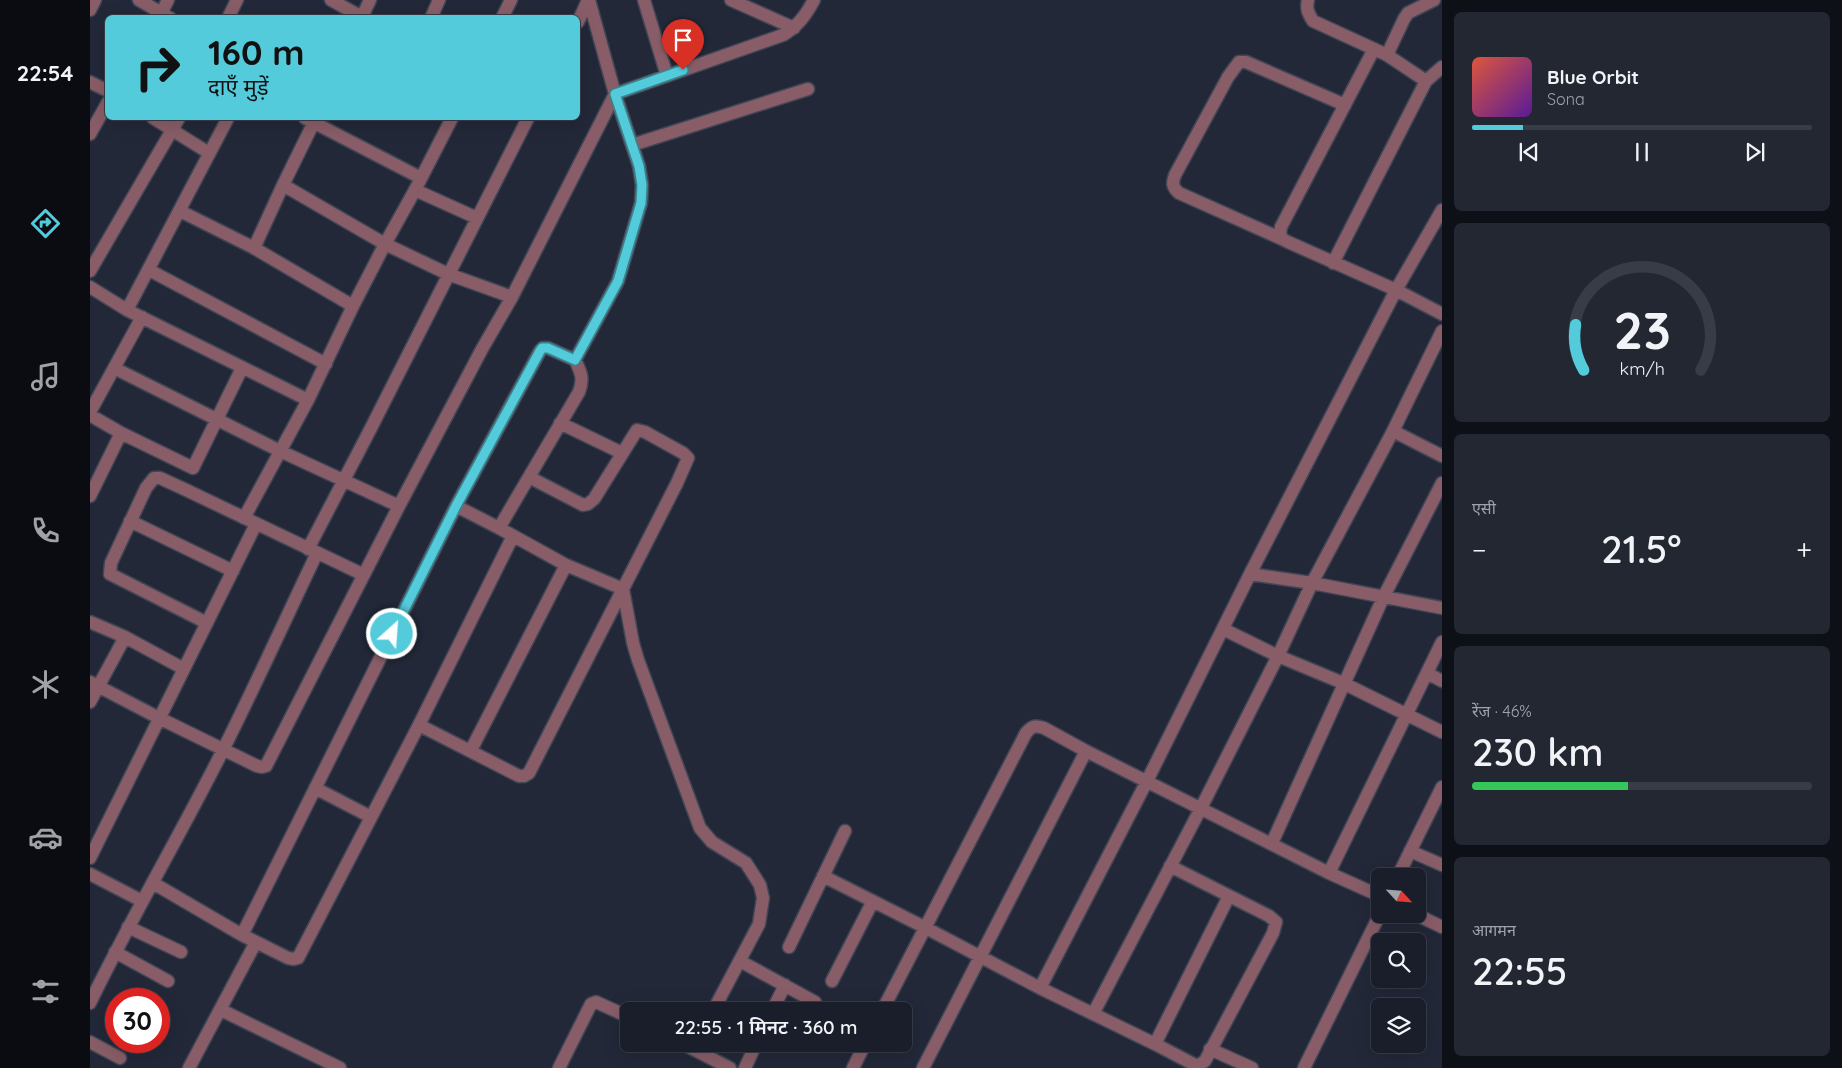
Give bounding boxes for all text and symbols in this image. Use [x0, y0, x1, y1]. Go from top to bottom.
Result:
pin [662, 19, 704, 70]
icon: arrive [669, 26, 697, 54]
text: 160 m [208, 30, 305, 74]
icon: right [125, 35, 190, 100]
text: 22:54 [17, 59, 73, 87]
text: Blue Orbit [1547, 65, 1639, 89]
text: दाएँ मुड़ें [208, 73, 268, 101]
text: Sona [1547, 89, 1585, 109]
icon: previous [1515, 138, 1543, 166]
icon: pause [1628, 138, 1656, 166]
icon: next [1741, 138, 1769, 166]
icon: directions [28, 206, 63, 241]
text: 23 [1613, 297, 1671, 362]
text: km/h [1619, 357, 1665, 379]
icon: music [28, 359, 63, 394]
text: एसी [1472, 498, 1496, 518]
icon: phone [28, 513, 63, 548]
text: 21.5° [1601, 525, 1682, 573]
text: − [1472, 532, 1487, 567]
text: + [1796, 532, 1812, 567]
position arrow [365, 607, 417, 659]
icon: climate [28, 667, 63, 702]
text: रेंज · 46% [1472, 701, 1532, 721]
text: 230 km [1472, 728, 1603, 776]
icon: car [28, 820, 63, 855]
north arrow [1371, 868, 1426, 922]
map controls [1371, 868, 1426, 1053]
text: आगमन [1472, 920, 1516, 940]
button: search [1371, 933, 1426, 988]
text: 22:55 [1472, 947, 1567, 995]
icon: filters [28, 974, 63, 1009]
speed limit sign: 30 [105, 988, 170, 1053]
button: layers [1371, 998, 1426, 1053]
text: 22:55 · 1 मिनट · 360 m [675, 1015, 857, 1039]

